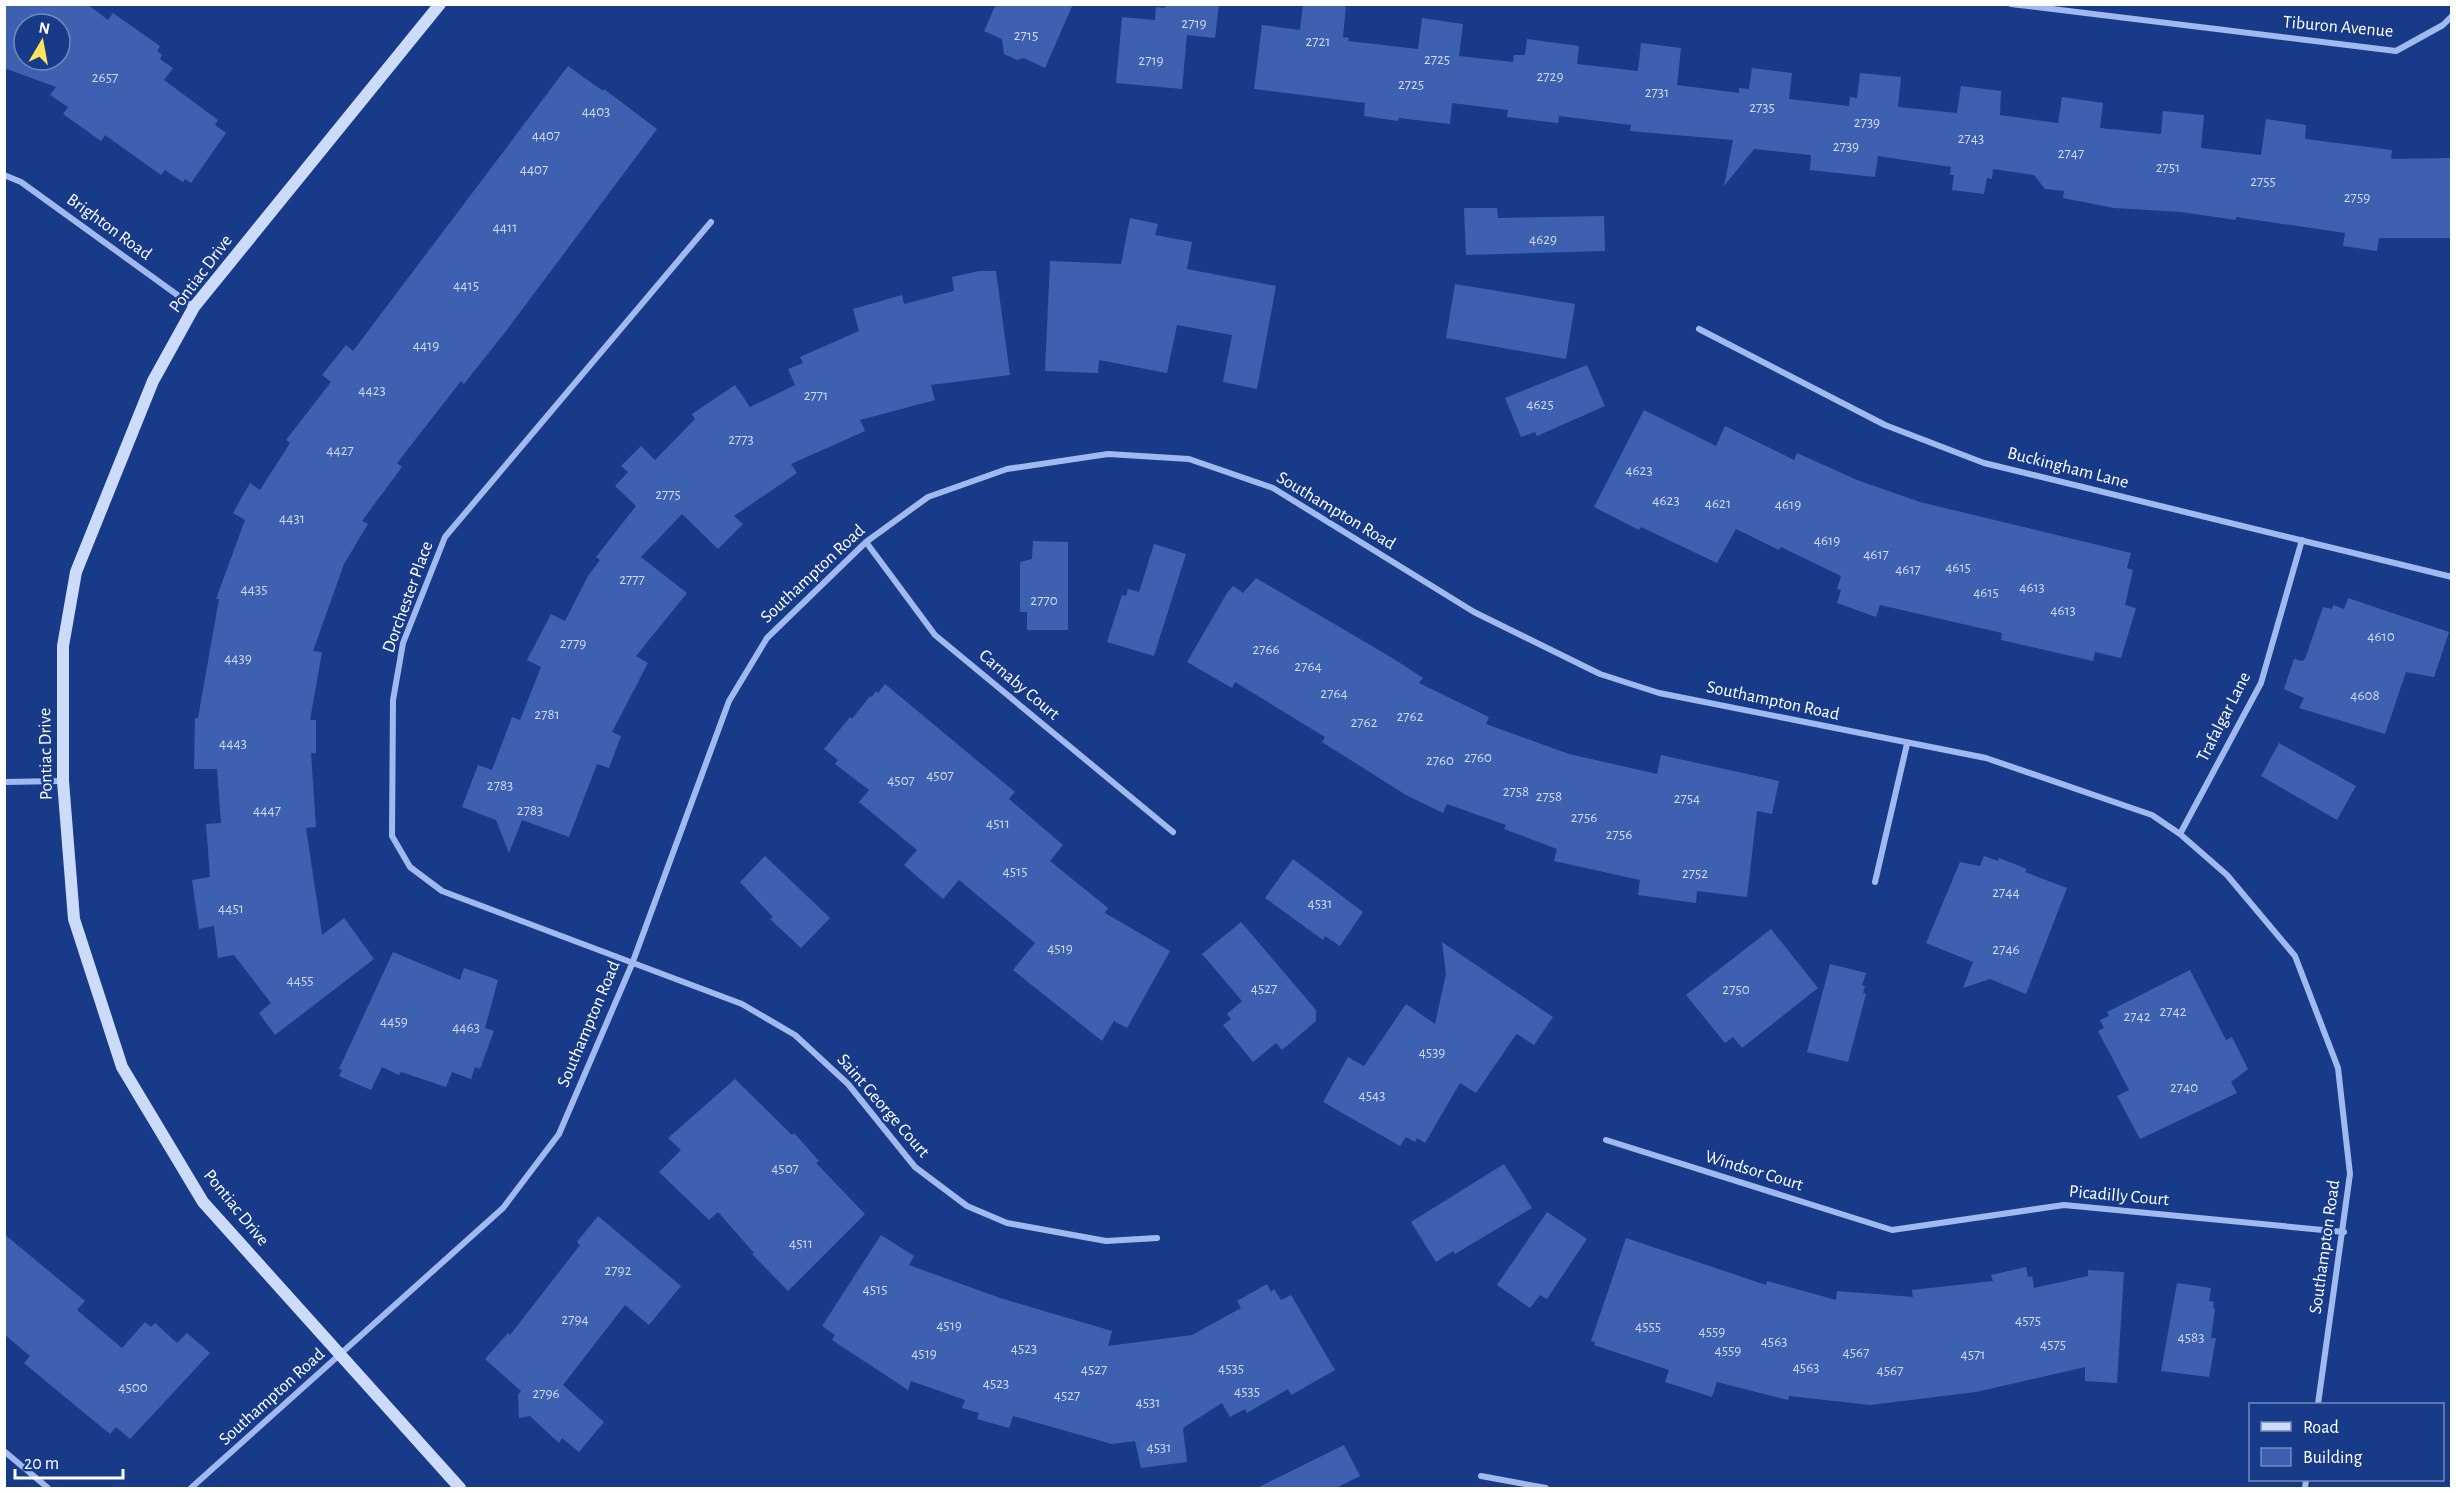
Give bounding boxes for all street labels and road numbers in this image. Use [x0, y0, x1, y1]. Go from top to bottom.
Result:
street label: Tiburon Avenue [2282, 13, 2394, 41]
street label: Brighton Road [63, 190, 155, 264]
street label: Pontiac Drive [166, 232, 236, 316]
street label: Buckingham Lane [2005, 444, 2131, 492]
street label: Southampton Road [1273, 468, 1399, 554]
street label: Southampton Road [757, 521, 869, 627]
street label: Dorchester Place [379, 539, 437, 655]
street label: Carnaby Court [975, 646, 1063, 724]
street label: Trafalgar Lane [2194, 669, 2254, 765]
street label: Southampton Road [1705, 678, 1841, 724]
street label: Pontiac Drive [36, 708, 56, 800]
street label: Southampton Road [554, 958, 624, 1090]
street label: Saint George Court [833, 1051, 933, 1161]
street label: Windsor Court [1703, 1148, 1805, 1195]
street label: Pontiac Drive [200, 1166, 272, 1250]
street label: Southampton Road [2307, 1179, 2343, 1315]
street label: Picadilly Court [2068, 1183, 2170, 1209]
street label: Southampton Road [216, 1345, 328, 1449]

